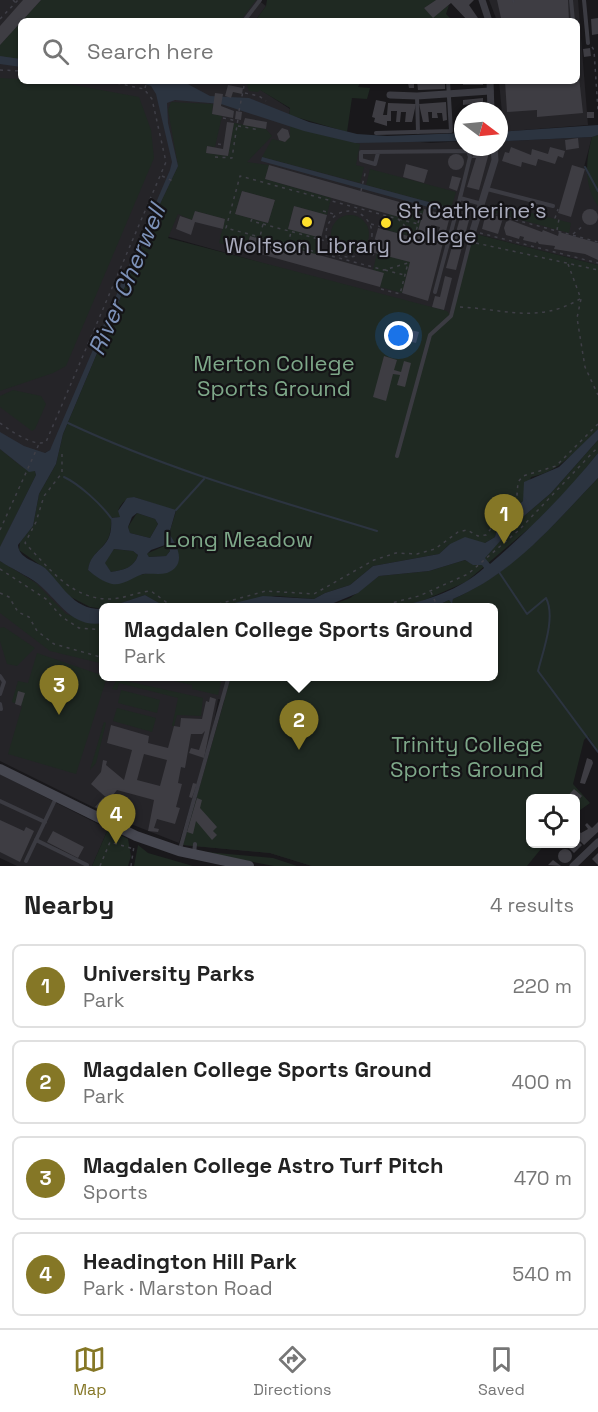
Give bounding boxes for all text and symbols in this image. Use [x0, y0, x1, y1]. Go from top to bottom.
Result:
search box [18, 18, 580, 84]
icon: search [39, 35, 72, 68]
text: Search here [87, 37, 214, 65]
north arrow [454, 102, 508, 156]
place label: St Catherine's College [398, 196, 546, 249]
water label: River Cherwell [81, 197, 174, 360]
marker: Wolfson Library [300, 215, 314, 229]
marker: St Catherine's College [379, 216, 393, 230]
place label: Wolfson Library [224, 231, 390, 259]
your location [384, 321, 413, 350]
park label: Merton College Sports Ground [193, 349, 355, 402]
pin: 1 [484, 494, 524, 544]
park label: Long Meadow [165, 525, 313, 553]
popup [99, 603, 498, 681]
text: Magdalen College Sports Ground [124, 615, 473, 643]
text: Park [124, 643, 166, 669]
pin: 3 [40, 666, 78, 715]
pin: 2 [280, 700, 318, 750]
park label: Trinity College Sports Ground [390, 730, 544, 783]
pin: 4 [96, 794, 136, 844]
map controls [526, 794, 580, 848]
button: locate [526, 794, 580, 848]
text: Nearby [24, 888, 114, 922]
text: 4 results [490, 892, 574, 918]
text: University Parks [83, 959, 255, 987]
text: 1 [41, 973, 50, 999]
text: 220 m [513, 973, 572, 999]
text: Park [83, 987, 125, 1013]
text: Magdalen College Sports Ground [83, 1055, 432, 1083]
text: 2 [40, 1069, 51, 1095]
text: 400 m [512, 1069, 572, 1095]
text: Park [83, 1083, 125, 1109]
text: Magdalen College Astro Turf Pitch [83, 1151, 443, 1179]
text: 3 [39, 1165, 52, 1191]
text: 470 m [514, 1165, 572, 1191]
text: Sports [83, 1179, 148, 1205]
text: Headington Hill Park [83, 1247, 297, 1275]
text: 4 [39, 1261, 52, 1287]
text: 540 m [512, 1261, 572, 1287]
text: Park · Marston Road [83, 1275, 273, 1301]
tab: Map [73, 1343, 107, 1400]
tab: Directions [253, 1343, 332, 1400]
tab: Saved [478, 1343, 525, 1400]

